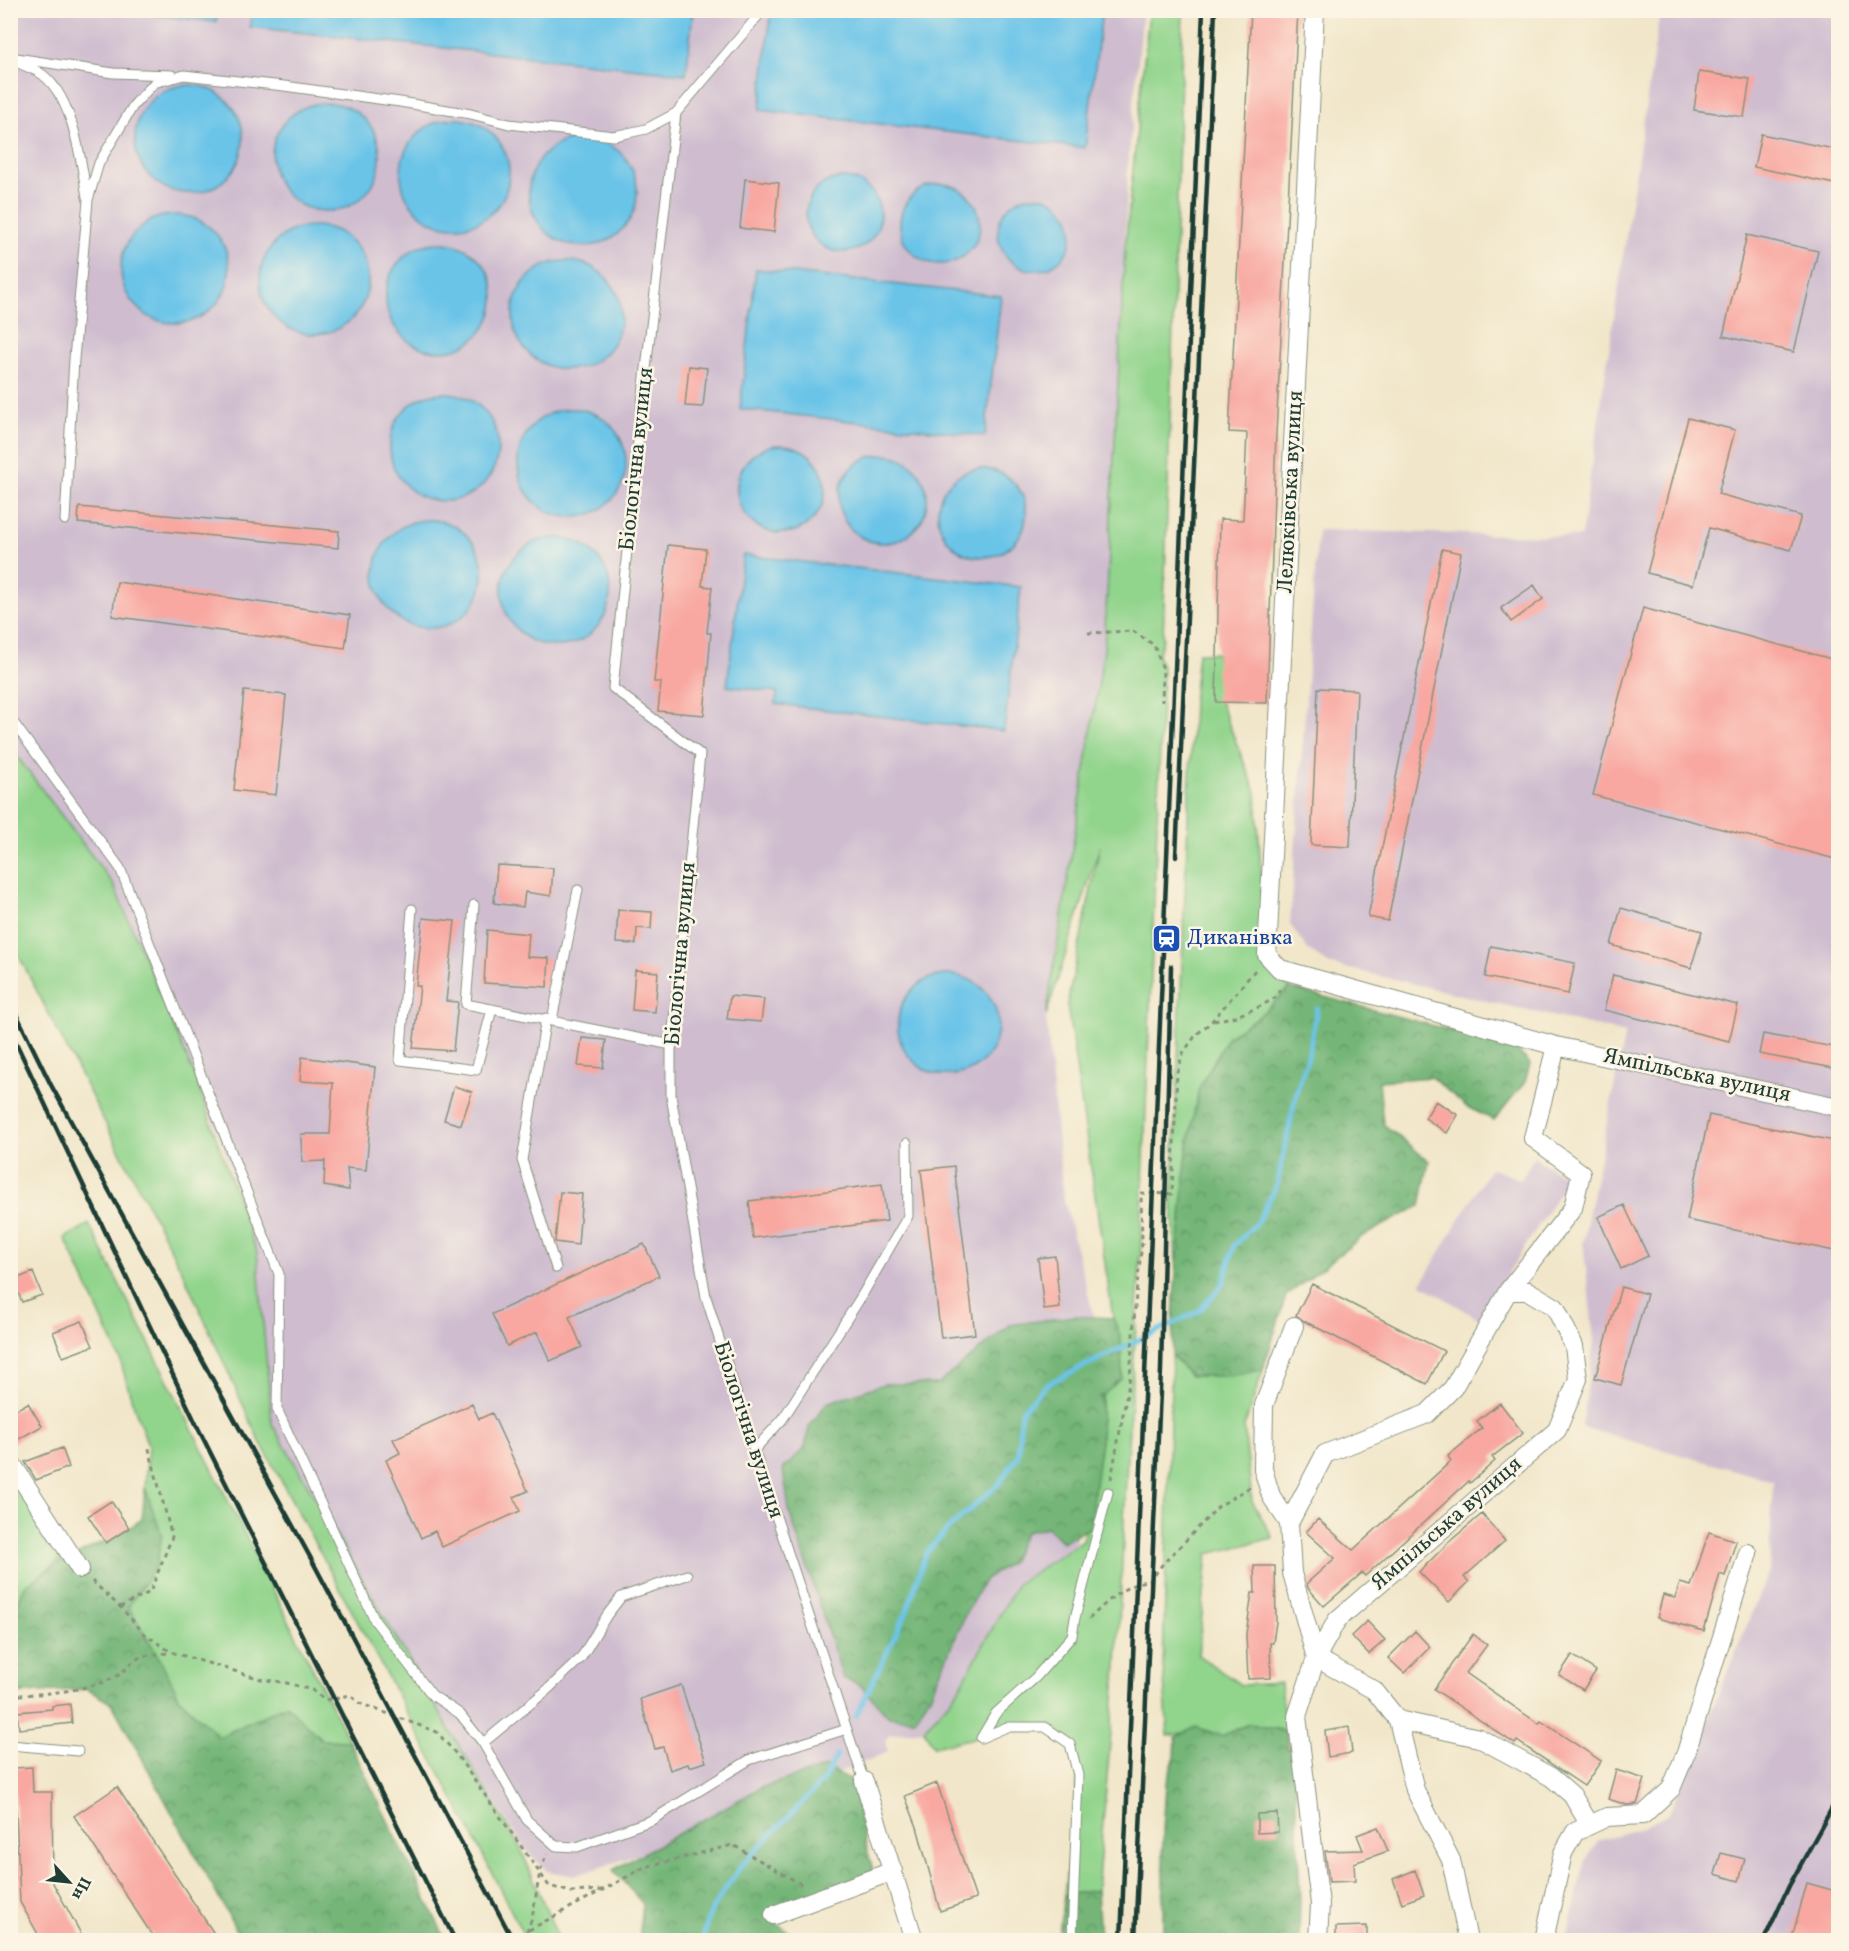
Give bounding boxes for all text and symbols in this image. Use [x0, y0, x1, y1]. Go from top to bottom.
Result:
street label: Біологічна вулиця [612, 366, 662, 552]
street label: Лелюківська вулиця [1270, 390, 1312, 594]
street label: Біологічна вулиця [658, 861, 704, 1047]
station icon: Диканівка [1150, 922, 1182, 954]
place label: Диканівка [1187, 923, 1293, 954]
street label: Ямпільська вулиця [1600, 1041, 1794, 1111]
street label: Біологічна вулиця [705, 1337, 791, 1523]
street label: Ямпільська вулиця [1365, 1450, 1529, 1598]
north arrow [39, 1852, 99, 1912]
text: Пн [66, 1873, 96, 1903]

